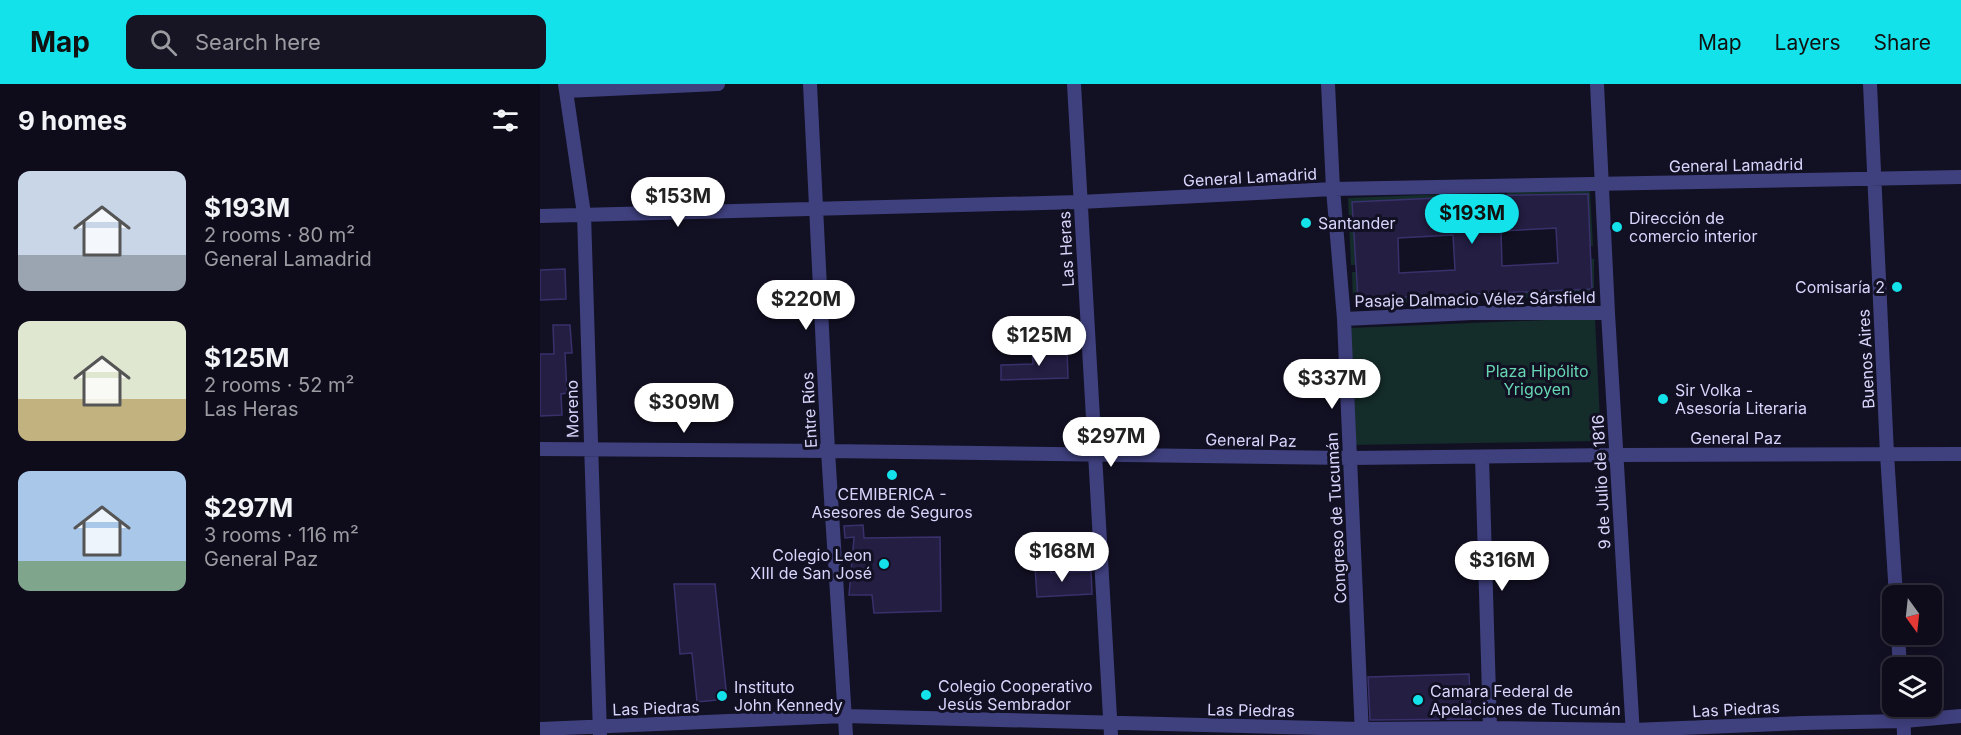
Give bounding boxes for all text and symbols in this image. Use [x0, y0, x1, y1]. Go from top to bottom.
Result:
search box [126, 15, 546, 69]
text: Map [30, 25, 90, 59]
icon: search [147, 26, 180, 59]
text: Search here [195, 29, 321, 55]
text: Map [1698, 30, 1742, 55]
text: Layers [1775, 30, 1841, 55]
text: Share [1874, 30, 1931, 55]
icon: filters [489, 104, 522, 137]
text: 9 homes [18, 105, 127, 136]
street label: General Lamadrid [1669, 154, 1803, 176]
street label: General Lamadrid [1182, 164, 1318, 190]
pin: $153M [636, 177, 720, 228]
text: $153M [645, 184, 711, 208]
text: $193M [204, 192, 290, 223]
pin: $193M [1430, 194, 1514, 245]
icon: home [66, 195, 138, 267]
text: $193M [1439, 201, 1505, 225]
place label: Dirección de comercio interior [1629, 208, 1757, 246]
street label: Las Heras [1054, 211, 1078, 287]
place label: Santander [1318, 213, 1396, 233]
marker: Santander [1299, 216, 1313, 230]
marker: Dirección de comercio interior [1610, 220, 1624, 234]
text: 2 rooms · 80 m² [204, 223, 355, 247]
text: General Lamadrid [204, 247, 372, 271]
place label: Comisaría 2 [1795, 277, 1885, 297]
pin: $220M [764, 280, 848, 331]
marker: Comisaría 2 [1890, 280, 1904, 294]
text: $220M [771, 287, 841, 311]
street label: Pasaje Dalmacio Vélez Sársfield [1354, 287, 1596, 311]
street label: Buenos Aires [1853, 309, 1879, 409]
pin: $125M [997, 316, 1081, 367]
text: $125M [1006, 323, 1072, 347]
text: $125M [204, 342, 289, 373]
icon: home [66, 345, 138, 417]
pin: $337M [1290, 359, 1374, 410]
park label: Plaza Hipólito Yrigoyen [1486, 361, 1588, 399]
text: $337M [1297, 366, 1367, 390]
street label: Entre Ríos [797, 371, 821, 449]
text: 2 rooms · 52 m² [204, 373, 354, 397]
street label: Moreno [561, 380, 583, 438]
place label: Sir Volka - Asesoría Literaria [1675, 380, 1807, 418]
pin: $309M [642, 383, 726, 434]
text: $309M [648, 390, 720, 414]
marker: Sir Volka - Asesoría Literaria [1656, 392, 1670, 406]
text: Las Heras [204, 397, 299, 421]
street label: 9 de Julio de 1816 [1587, 414, 1615, 550]
pin: $297M [1069, 417, 1153, 468]
text: $297M [1077, 424, 1145, 448]
street label: General Paz [1690, 428, 1782, 448]
street label: General Paz [1205, 429, 1297, 451]
street label: Congreso de Tucumán [1322, 432, 1350, 604]
marker: CEMIBERICA - Asesores de Seguros [885, 468, 899, 482]
place label: CEMIBERICA - Asesores de Seguros [811, 484, 973, 522]
text: $297M [204, 492, 293, 523]
icon: home [66, 495, 138, 567]
text: 3 rooms · 116 m² [204, 523, 359, 547]
pin: $168M [1020, 532, 1104, 583]
text: $168M [1029, 539, 1095, 563]
pin: $316M [1460, 541, 1544, 592]
place label: Colegio Leon XIII de San José [750, 545, 872, 583]
text: General Paz [204, 547, 318, 571]
text: $316M [1469, 548, 1535, 572]
marker: Colegio Leon XIII de San José [877, 557, 891, 571]
north arrow [1882, 585, 1942, 645]
map controls [1882, 585, 1942, 717]
button: layers [1882, 657, 1942, 717]
place label: Colegio Cooperativo Jesús Sembrador [938, 676, 1093, 714]
place label: Instituto John Kennedy [734, 677, 843, 715]
place label: Camara Federal de Apelaciones de Tucumán [1430, 681, 1621, 719]
marker: Colegio Cooperativo Jesús Sembrador [919, 688, 933, 702]
marker: Instituto John Kennedy [715, 689, 729, 703]
marker: Camara Federal de Apelaciones de Tucumán [1411, 693, 1425, 707]
street label: Las Piedras [612, 696, 700, 720]
street label: Las Piedras [1692, 697, 1780, 721]
street label: Las Piedras [1207, 699, 1295, 721]

